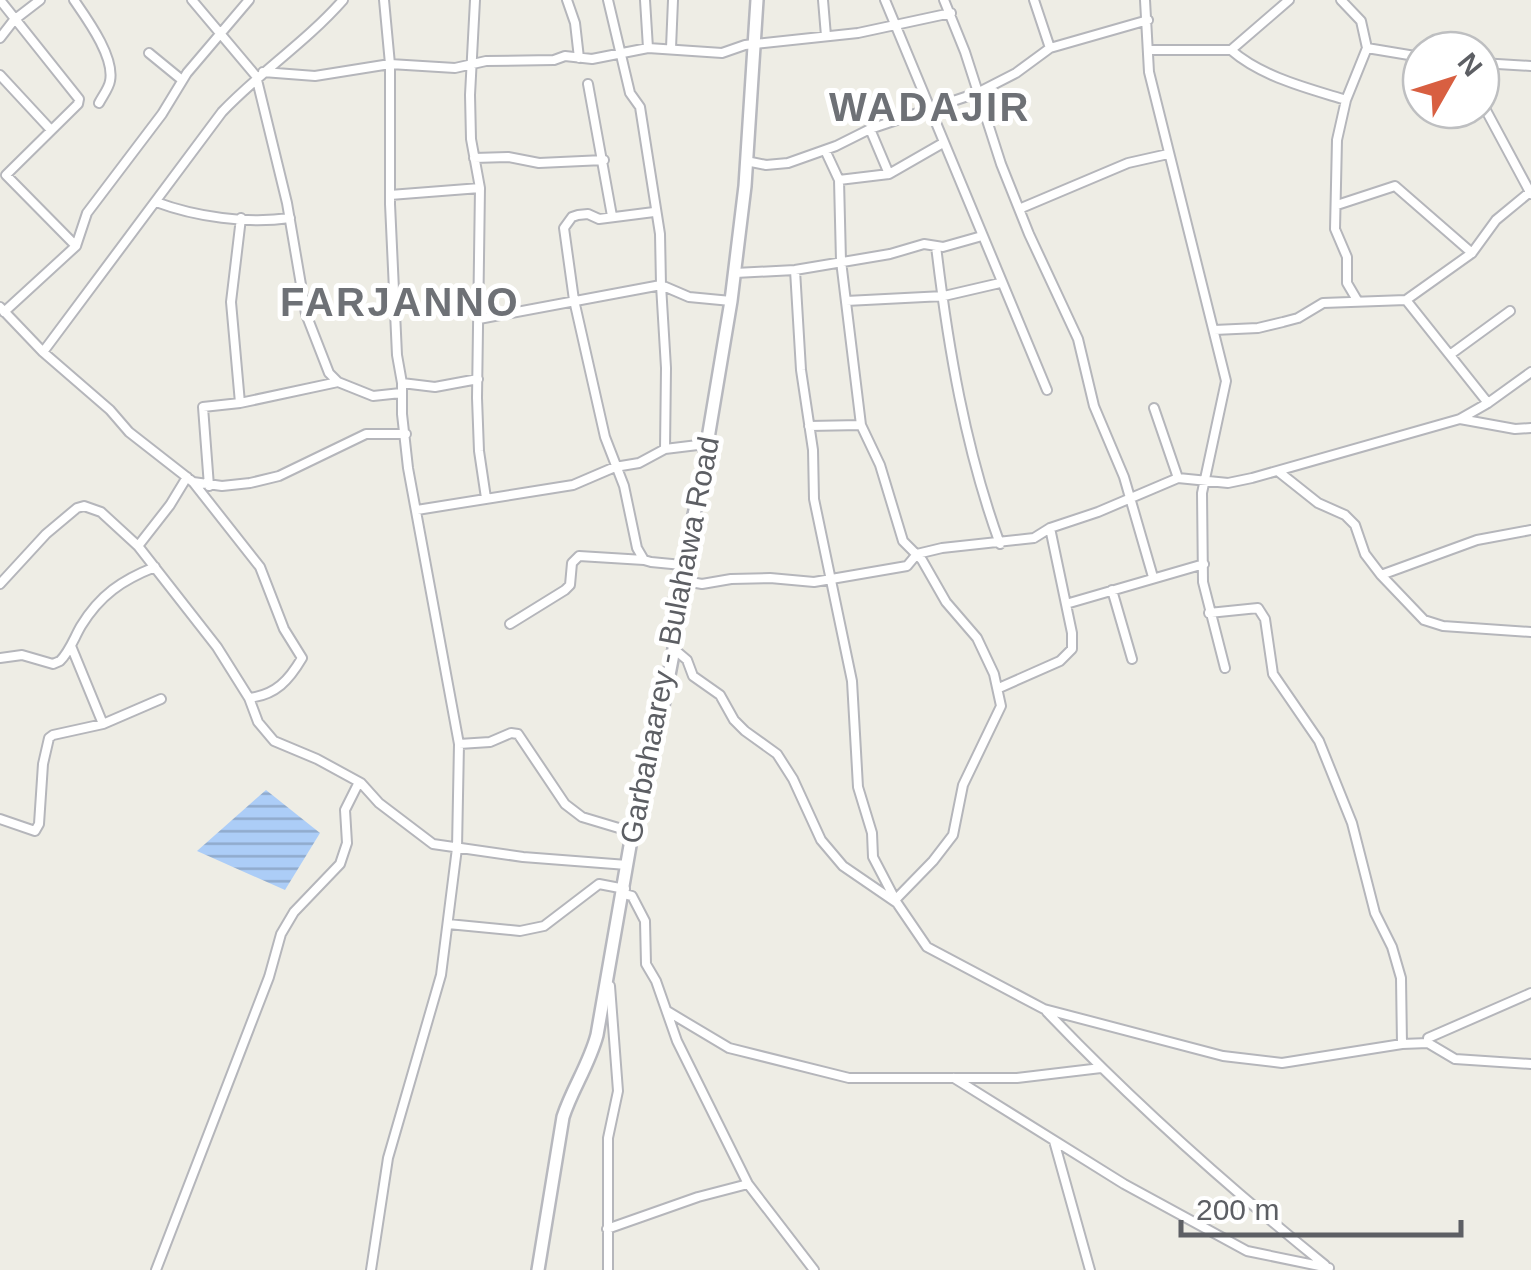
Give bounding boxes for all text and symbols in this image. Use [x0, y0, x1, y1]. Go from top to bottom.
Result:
north arrow [1401, 30, 1501, 130]
text: N [1452, 47, 1488, 82]
district label: WADAJIR [829, 85, 1031, 129]
district label: FARJANNO [280, 280, 520, 324]
street label: Garbahaarey - Bulahawa Road [614, 434, 725, 846]
scale bar [1181, 1175, 1461, 1237]
text: 200 m [1196, 1193, 1279, 1226]

